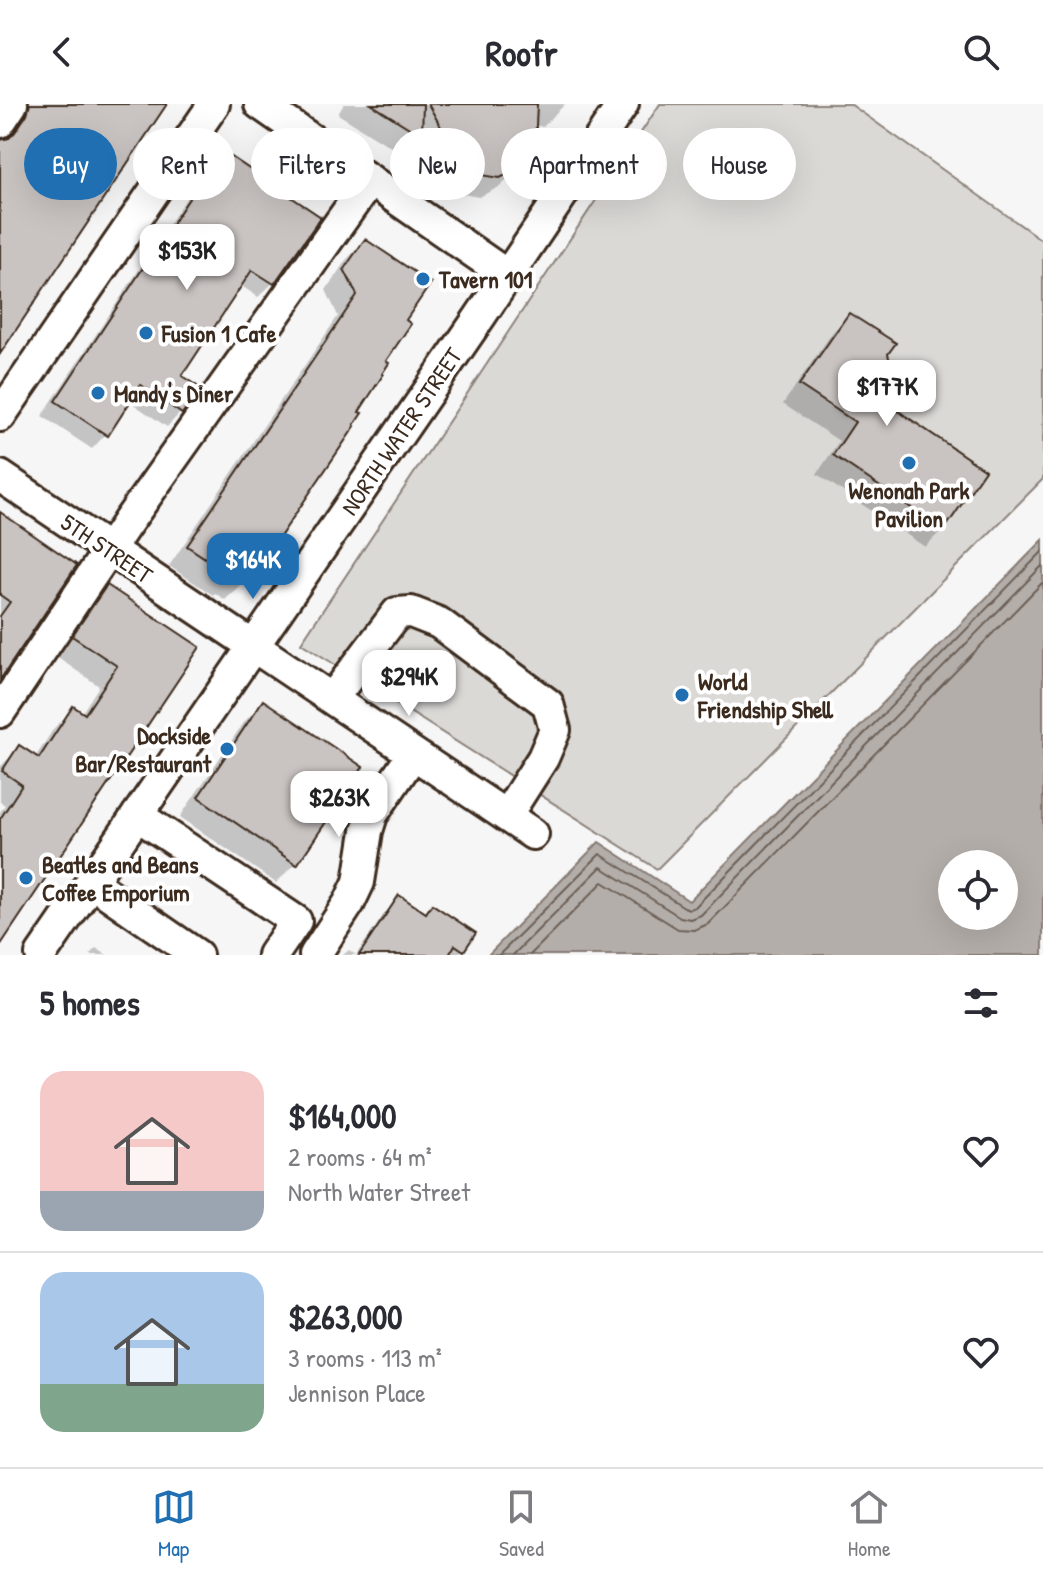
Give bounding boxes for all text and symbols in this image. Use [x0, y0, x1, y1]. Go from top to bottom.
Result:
text: Roofr [485, 28, 558, 77]
icon: back [40, 30, 84, 74]
icon: search [959, 30, 1003, 74]
chip: Buy [24, 128, 117, 200]
chip: Rent [133, 128, 235, 200]
chip: Filters [251, 128, 374, 200]
chip: New [390, 128, 485, 200]
chip: Apartment [501, 128, 667, 200]
chip: House [683, 128, 796, 200]
pin: $153K [131, 224, 243, 292]
text: $153K [158, 232, 216, 267]
place label: Tavern 101 [438, 263, 533, 295]
marker: Tavern 101 [414, 270, 432, 288]
place label: Fusion 1 Cafe [161, 317, 277, 349]
marker: Fusion 1 Cafe [137, 324, 155, 342]
street label: NORTH WATER STREET [333, 340, 469, 521]
pin: $177K [831, 360, 943, 428]
text: $177K [856, 368, 918, 403]
place label: Mandy's Diner [114, 377, 234, 410]
marker: Mandy's Diner [89, 384, 107, 402]
marker: Wenonah Park Pavilion [900, 454, 918, 472]
place label: Wenonah Park Pavilion [849, 474, 969, 534]
street label: 5TH STREET [55, 506, 160, 591]
pin: $164K [197, 533, 309, 601]
text: $164K [225, 541, 281, 576]
pin: $294K [353, 650, 465, 718]
text: $294K [380, 658, 438, 693]
place label: World Friendship Shell [697, 665, 834, 726]
marker: World Friendship Shell [673, 686, 691, 704]
place label: Dockside Bar/Restaurant [75, 719, 212, 779]
marker: Dockside Bar/Restaurant [218, 740, 236, 758]
pin: $263K [283, 771, 395, 839]
text: $263K [309, 779, 369, 814]
place label: Beatles and Beans Coffee Emporium [42, 848, 198, 909]
map controls [938, 850, 1018, 930]
button: locate [938, 850, 1018, 930]
marker: Beatles and Beans Coffee Emporium [17, 869, 35, 887]
text: 5 homes [40, 980, 140, 1026]
icon: filters [959, 981, 1003, 1025]
text: $164,000 [288, 1093, 396, 1139]
icon: home [104, 1103, 200, 1199]
icon: heart [959, 1129, 1003, 1173]
text: 2 rooms · 64 m² [288, 1139, 432, 1174]
text: North Water Street [288, 1174, 470, 1209]
text: $263,000 [288, 1294, 403, 1340]
icon: home [104, 1304, 200, 1400]
icon: heart [959, 1330, 1003, 1374]
text: 3 rooms · 113 m² [288, 1340, 442, 1375]
text: Jennison Place [288, 1375, 426, 1410]
tab: Map [152, 1485, 196, 1563]
tab: Saved [499, 1485, 544, 1563]
tab: Home [847, 1485, 891, 1563]

